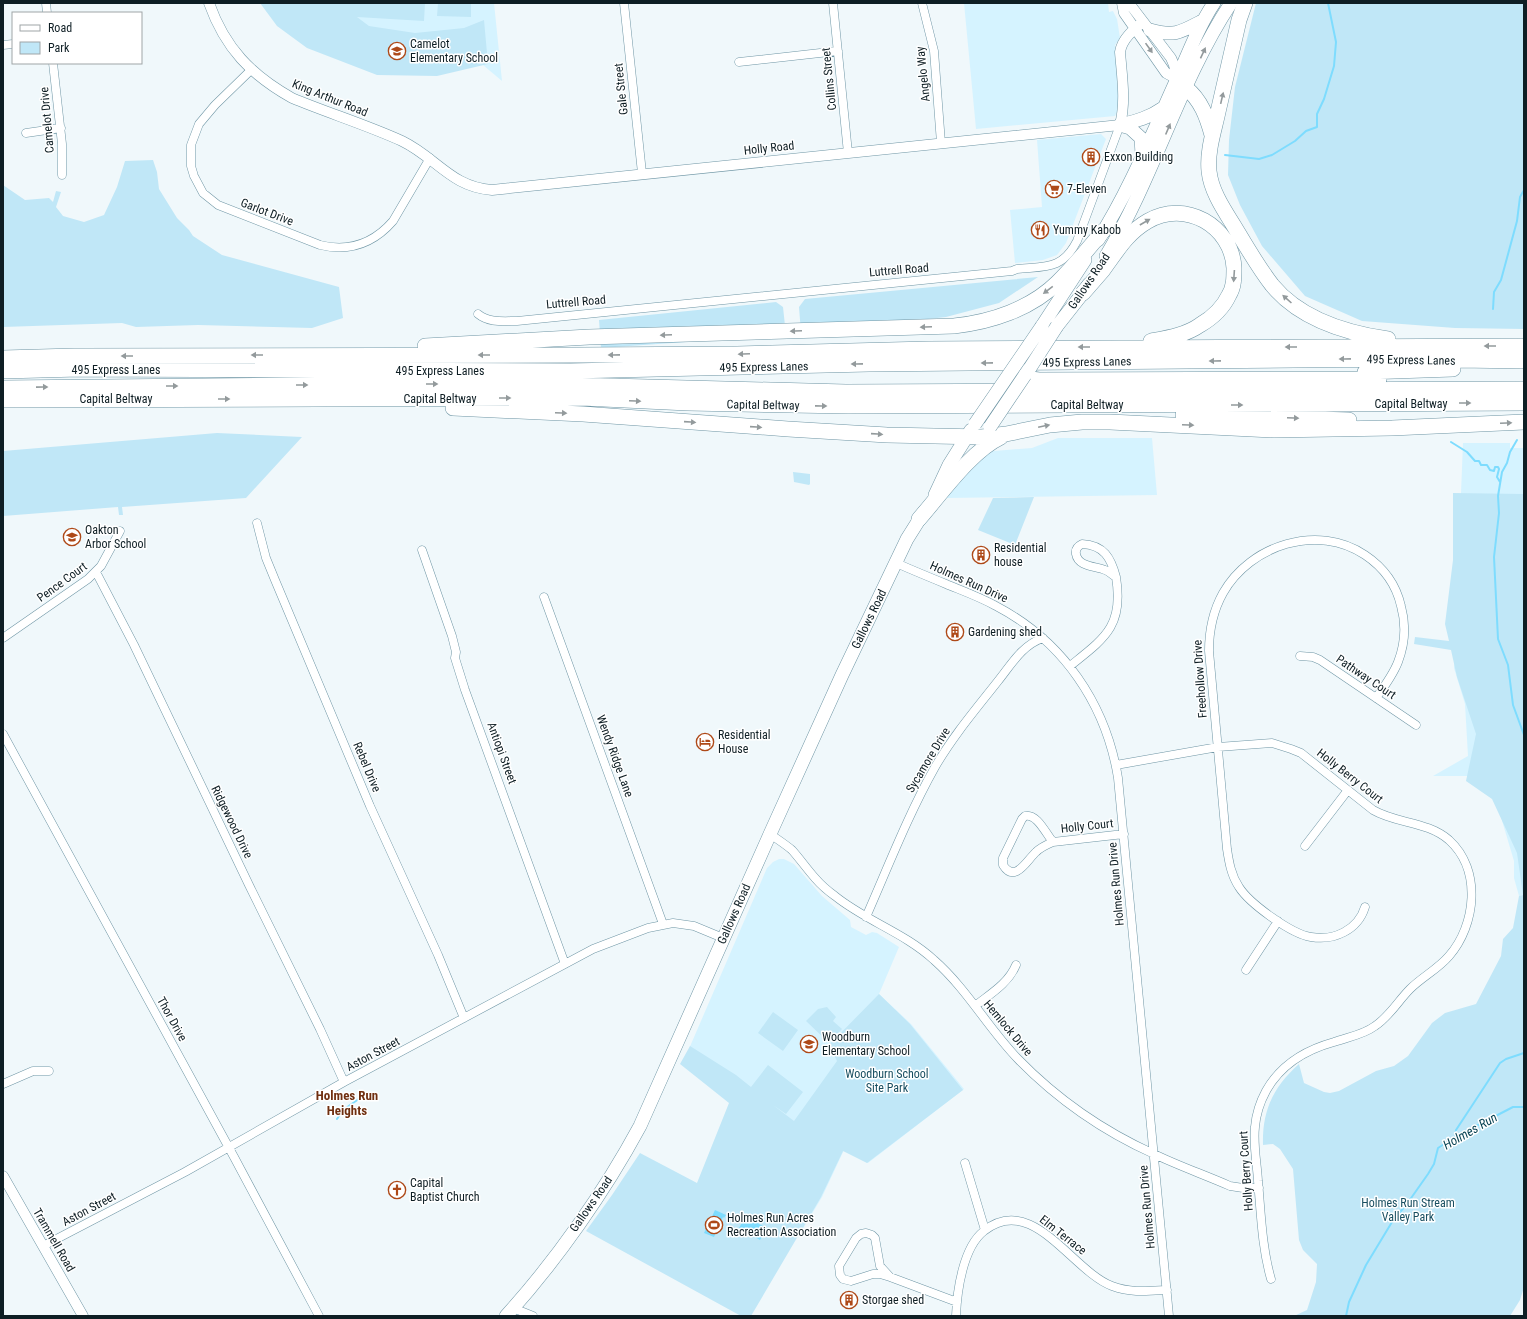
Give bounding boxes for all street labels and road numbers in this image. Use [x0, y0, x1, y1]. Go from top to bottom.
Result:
street label: Collins Street [819, 46, 839, 111]
street label: Angelo Way [913, 46, 933, 102]
street label: Gale Street [611, 62, 631, 116]
street label: King Arthur Road [290, 76, 370, 120]
street label: Camelot Drive [37, 86, 57, 154]
street label: Holly Road [743, 138, 795, 158]
street label: Garlot Drive [239, 196, 296, 229]
street label: Gallows Road [1065, 250, 1113, 312]
street label: Luttrell Road [869, 260, 929, 280]
street label: Luttrell Road [546, 292, 606, 312]
street label: 495 Express Lanes [1366, 352, 1456, 368]
street label: 495 Express Lanes [1042, 354, 1132, 370]
street label: 495 Express Lanes [719, 359, 809, 375]
street label: 495 Express Lanes [72, 363, 160, 377]
street label: 495 Express Lanes [396, 364, 484, 378]
street label: Capital Beltway [80, 392, 152, 406]
street label: Capital Beltway [404, 392, 476, 406]
street label: Capital Beltway [726, 397, 800, 413]
street label: Capital Beltway [1375, 397, 1447, 411]
street label: Capital Beltway [1051, 398, 1123, 412]
street label: Pence Court [34, 559, 90, 605]
street label: Holmes Run Drive [928, 559, 1010, 606]
street label: Gallows Road [849, 587, 889, 651]
street label: Freehollow Drive [1190, 639, 1210, 719]
street label: Pathway Court [1333, 652, 1399, 702]
street label: Wendy Ridge Lane [594, 713, 636, 799]
street label: Antiopi Street [484, 720, 520, 786]
street label: Sycamore Drive [903, 725, 953, 795]
street label: Rebel Drive [350, 740, 384, 794]
street label: Holly Berry Court [1314, 746, 1386, 806]
street label: Ridgewood Drive [208, 783, 256, 861]
street label: Holly Court [1060, 816, 1114, 836]
street label: Holmes Run Drive [1105, 841, 1127, 926]
street label: Gallows Road [714, 882, 754, 946]
street label: Thor Drive [154, 994, 190, 1044]
street label: Hemlock Drive [981, 997, 1036, 1059]
street label: Aston Street [344, 1034, 403, 1074]
street label: Holly Berry Court [1236, 1130, 1256, 1211]
street label: Holmes Run Drive [1136, 1164, 1158, 1249]
street label: Gallows Road [567, 1174, 615, 1234]
street label: Aston Street [60, 1189, 119, 1229]
street label: Trammell Road [30, 1206, 78, 1274]
street label: Elm Terrace [1037, 1212, 1089, 1258]

